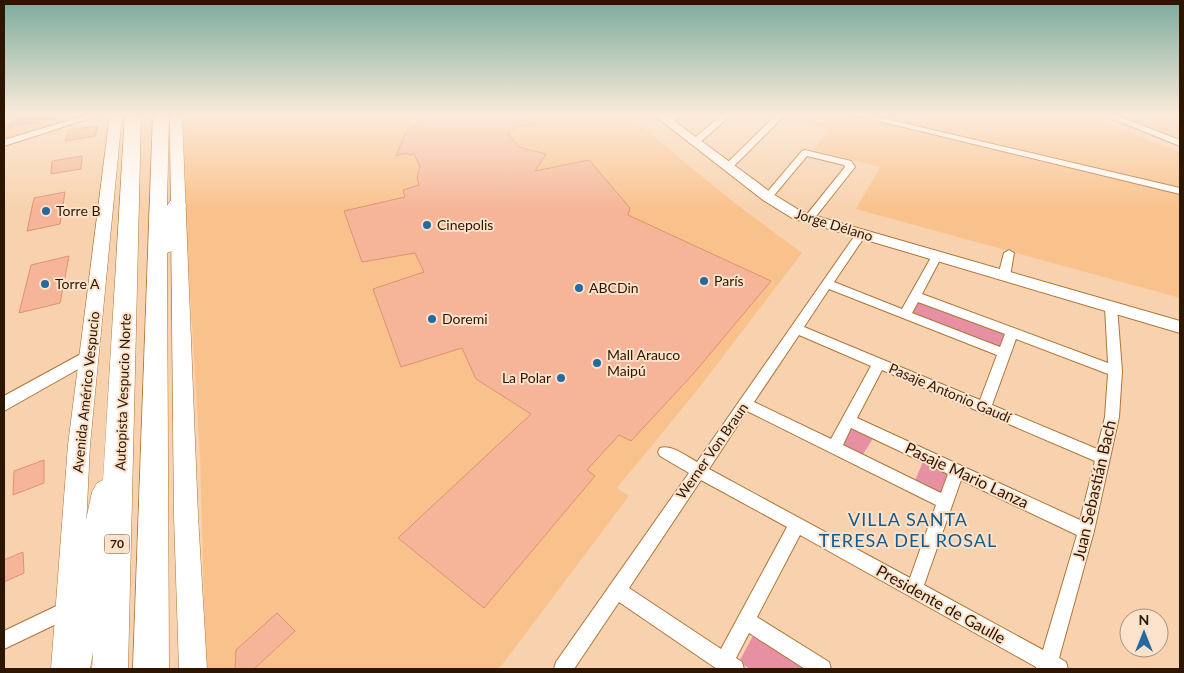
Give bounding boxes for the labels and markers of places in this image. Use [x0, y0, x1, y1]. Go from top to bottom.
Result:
place label: Torre B [56, 202, 100, 219]
marker: Torre B [40, 205, 52, 217]
place label: Cinepolis [437, 216, 493, 233]
marker: Cinepolis [421, 219, 433, 231]
place label: París [714, 272, 744, 289]
place label: Torre A [55, 275, 100, 292]
marker: París [698, 275, 710, 287]
marker: Torre A [39, 278, 51, 290]
place label: ABCDin [589, 279, 639, 296]
marker: ABCDin [573, 282, 585, 294]
place label: Doremi [442, 310, 488, 327]
marker: Doremi [426, 313, 438, 325]
place label: Mall Arauco Maipú [607, 346, 680, 379]
marker: Mall Arauco Maipú [591, 357, 603, 369]
place label: La Polar [502, 369, 551, 386]
marker: La Polar [555, 372, 567, 384]

